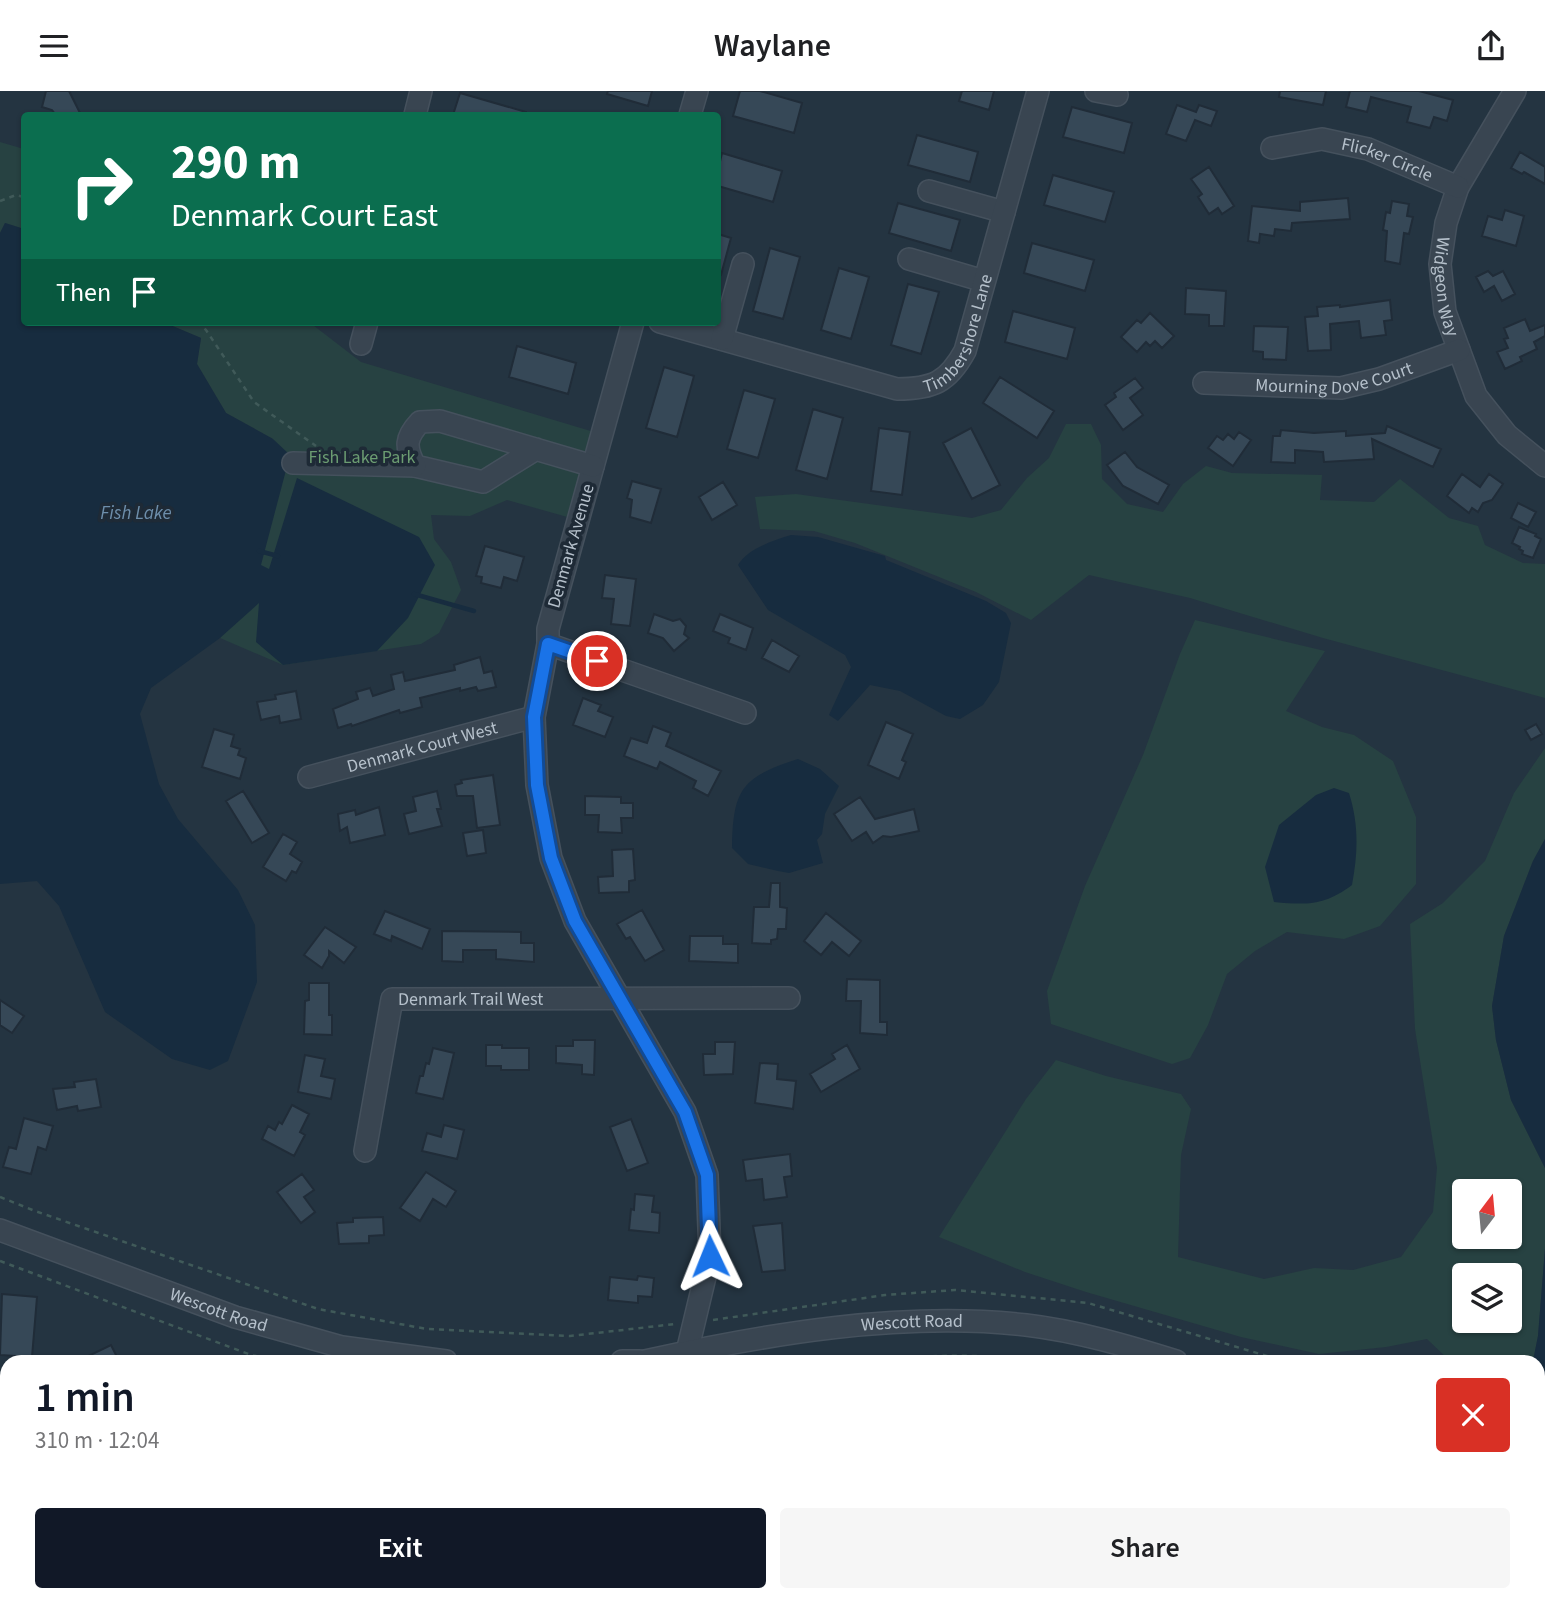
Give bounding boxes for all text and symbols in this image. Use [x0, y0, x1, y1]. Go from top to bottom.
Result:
text: Waylane [714, 23, 831, 69]
icon: menu [35, 27, 73, 65]
icon: share [1472, 27, 1510, 65]
text: 290 m [171, 128, 300, 198]
street label: Flicker Circle [1339, 131, 1437, 187]
icon: right [56, 140, 147, 231]
text: Denmark Court East [171, 193, 438, 239]
street label: Widgeon Way [1427, 235, 1466, 341]
street label: Timbershore Lane [920, 271, 999, 399]
icon: arrive [125, 273, 163, 311]
text: Then [56, 274, 111, 311]
street label: Mourning Dove Court [1255, 355, 1416, 401]
park label: Fish Lake Park [309, 445, 416, 470]
street label: Denmark Avenue [541, 481, 601, 611]
water label: Fish Lake [100, 500, 172, 527]
pin [567, 631, 627, 691]
icon: arrive [578, 642, 616, 680]
street label: Denmark Court West [344, 715, 500, 779]
street label: Denmark Trail West [398, 986, 543, 1011]
north arrow [1452, 1179, 1522, 1249]
map controls [1452, 1179, 1522, 1333]
position arrow [673, 1219, 747, 1293]
button: layers [1452, 1263, 1522, 1333]
street label: Wescott Road [166, 1281, 271, 1338]
street label: Wescott Road [860, 1308, 963, 1337]
text: 1 min [35, 1368, 135, 1428]
button: close [1436, 1378, 1510, 1452]
text: 310 m · 12:04 [35, 1424, 159, 1457]
button: Exit [35, 1508, 766, 1588]
button: Share [780, 1508, 1510, 1588]

